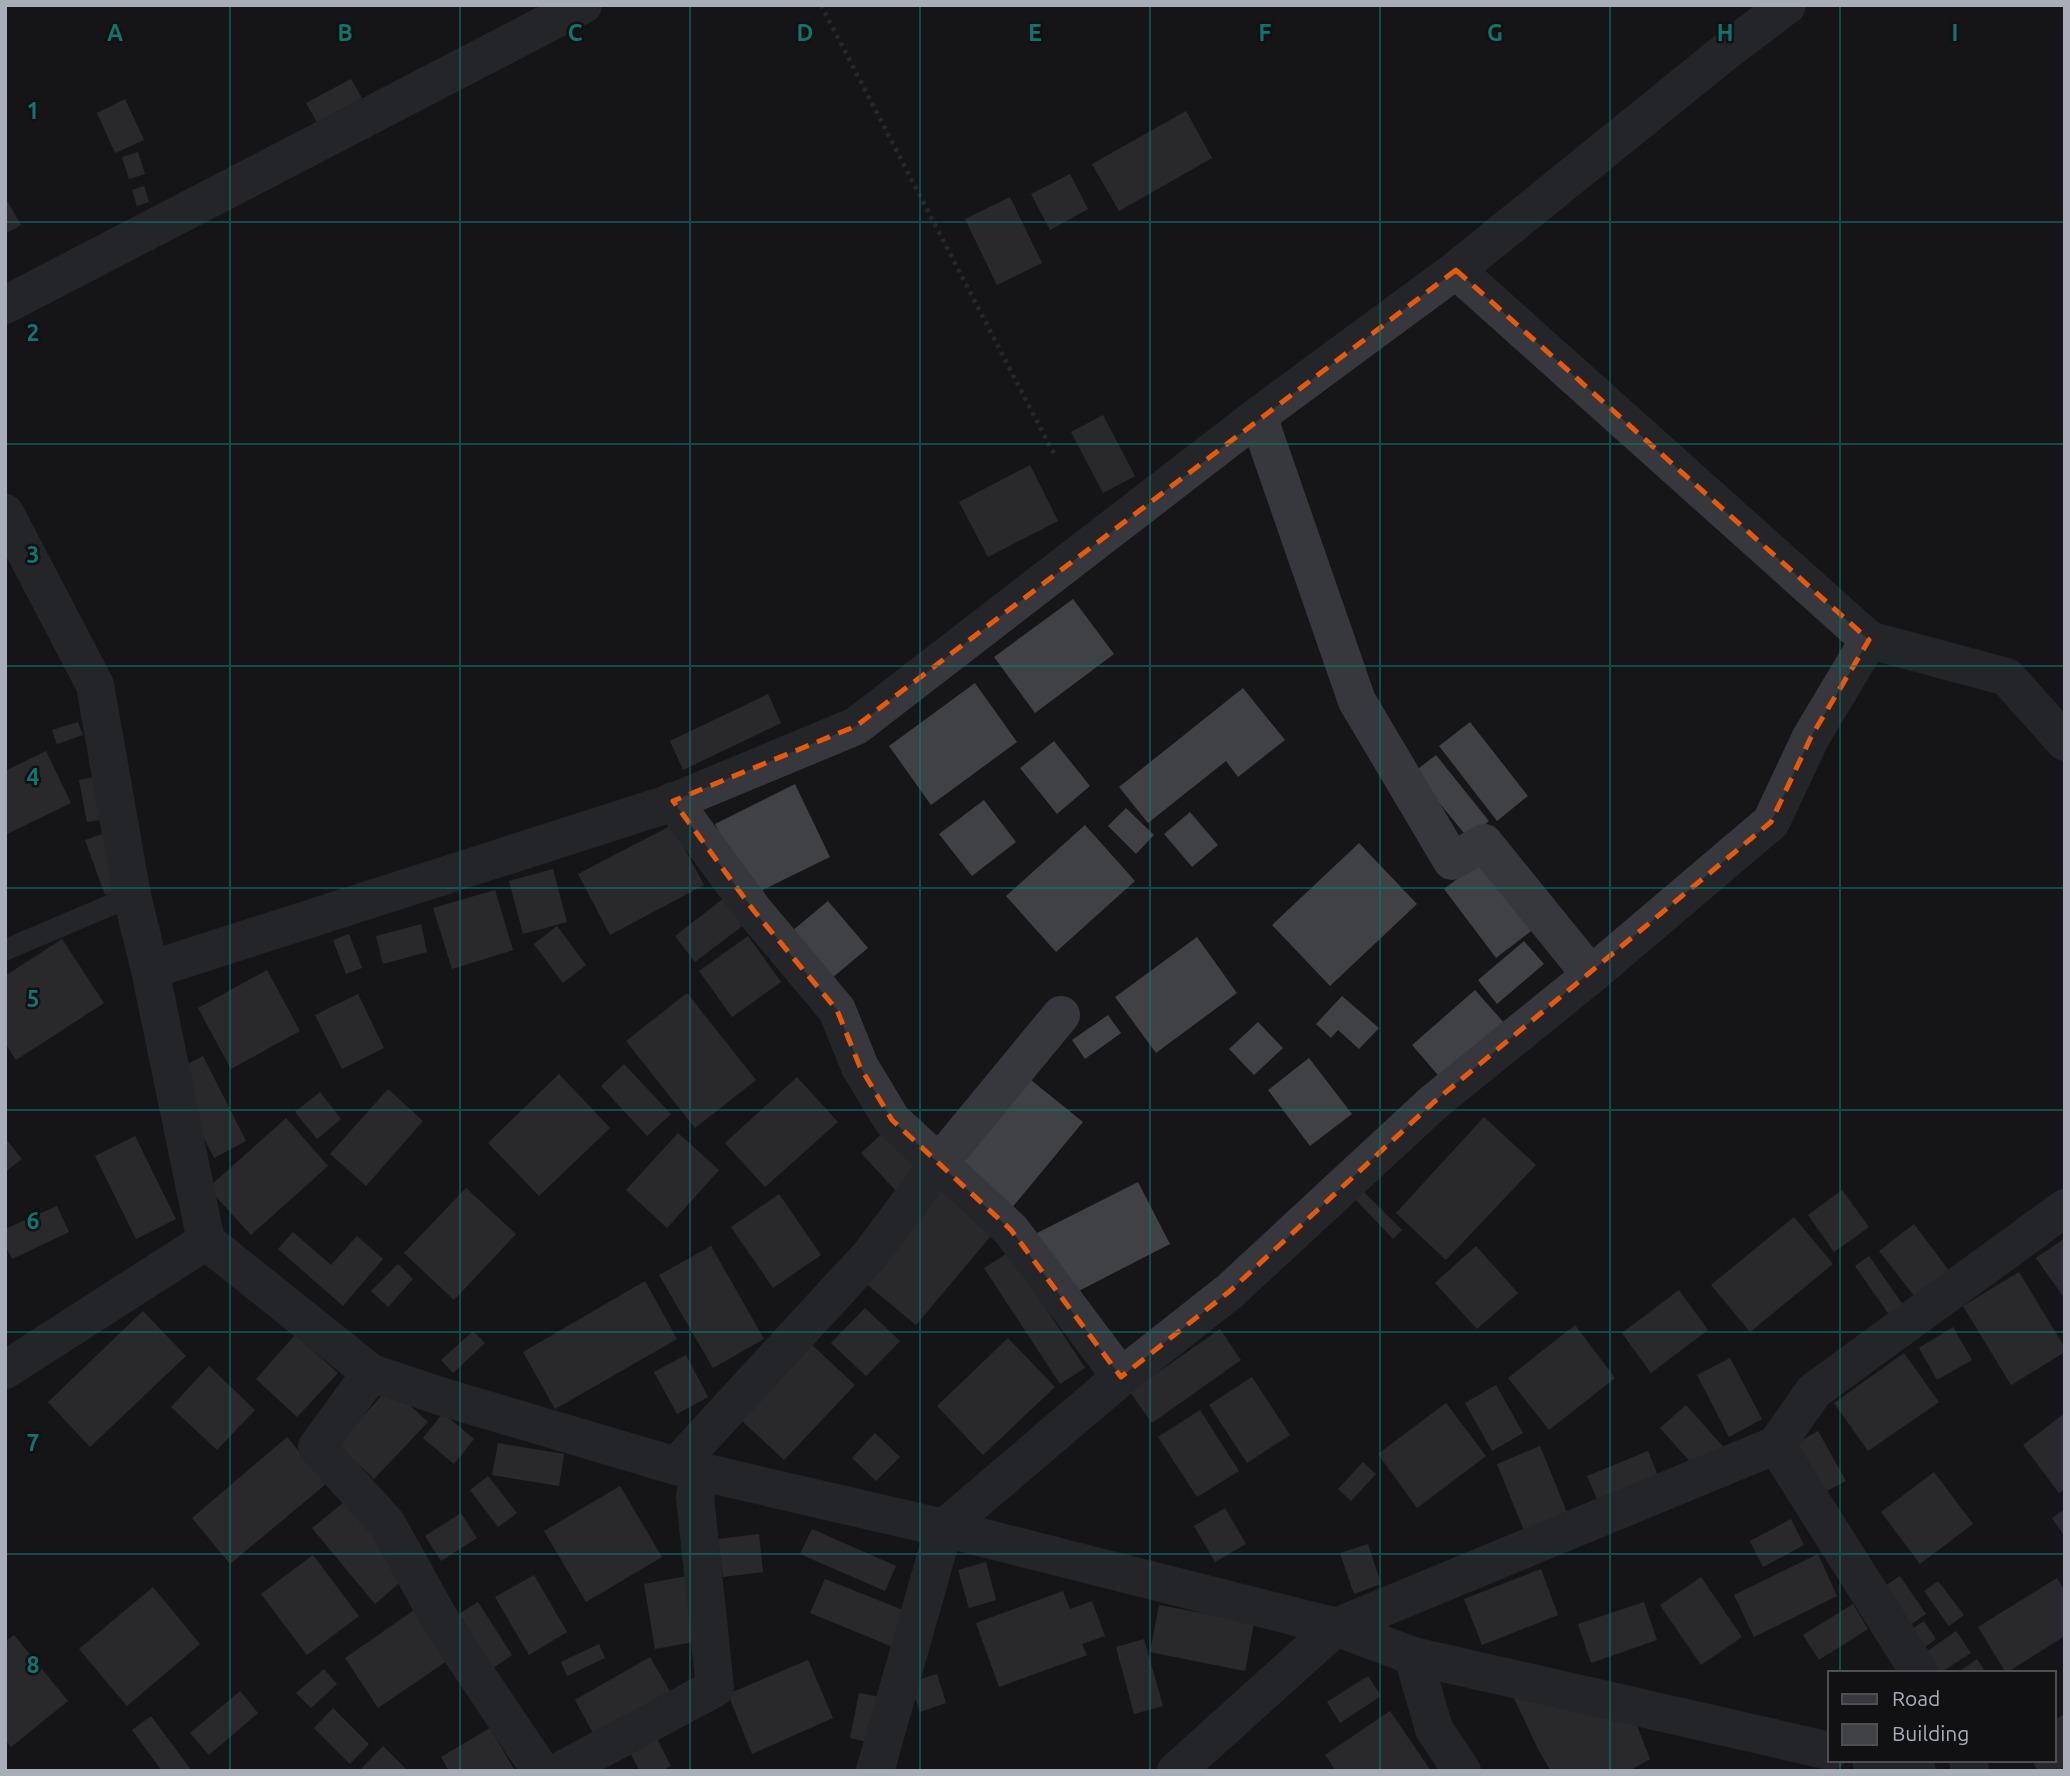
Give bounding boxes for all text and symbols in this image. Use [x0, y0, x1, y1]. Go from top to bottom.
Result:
text: A [107, 20, 123, 45]
text: B [337, 20, 353, 45]
text: C [568, 20, 583, 45]
text: D [797, 20, 813, 45]
text: E [1028, 20, 1042, 45]
text: F [1259, 20, 1272, 45]
text: G [1487, 20, 1503, 45]
text: H [1717, 20, 1733, 45]
text: I [1952, 20, 1958, 45]
text: 1 [27, 98, 39, 123]
text: 2 [27, 320, 39, 345]
text: 3 [27, 542, 39, 567]
text: 4 [27, 764, 40, 789]
text: 5 [27, 986, 39, 1011]
text: 6 [27, 1208, 40, 1233]
text: 7 [27, 1430, 39, 1455]
text: 8 [27, 1652, 39, 1677]
legend [1828, 1671, 2056, 1762]
text: Road [1892, 1686, 1940, 1710]
text: Building [1892, 1721, 1969, 1745]

